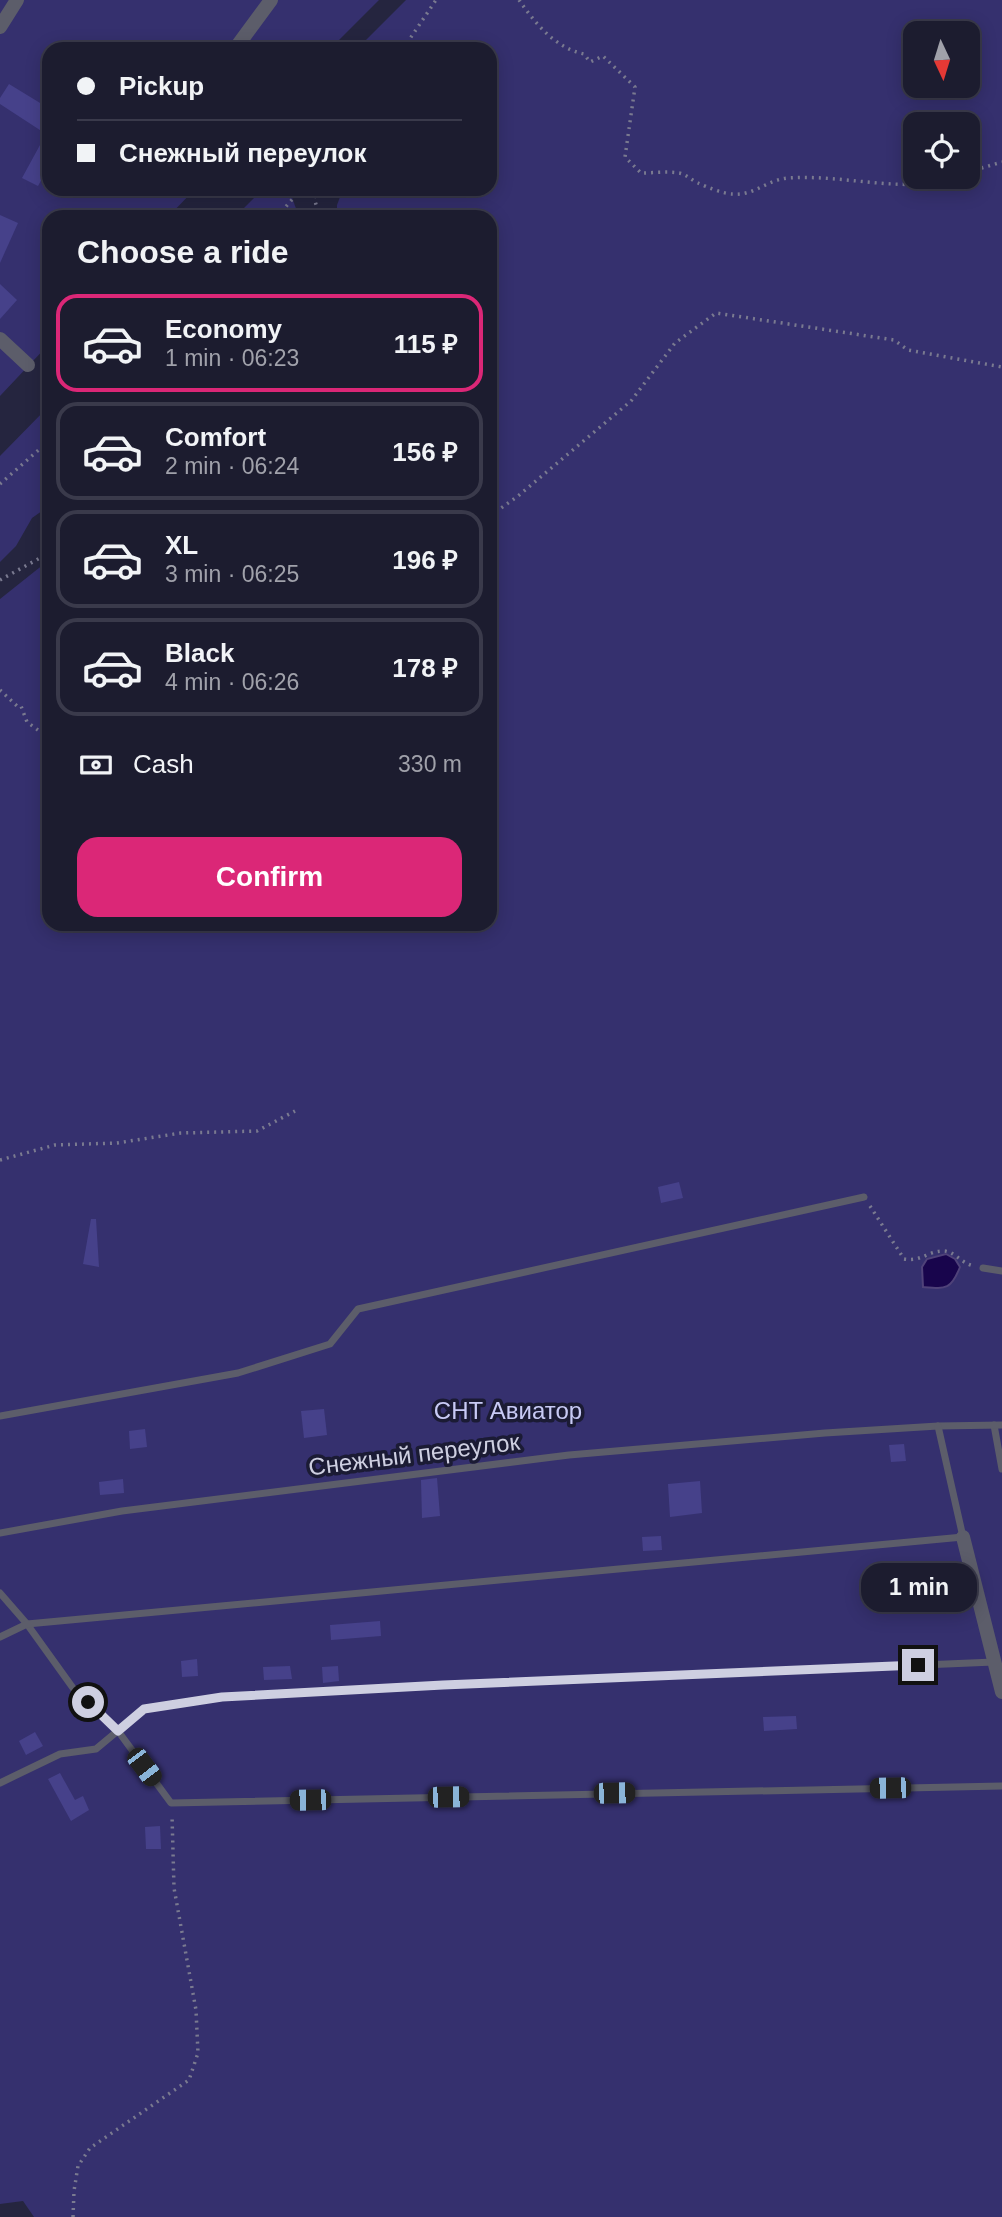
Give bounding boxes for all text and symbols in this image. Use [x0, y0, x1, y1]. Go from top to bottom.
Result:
north arrow [903, 21, 980, 98]
map controls [903, 21, 980, 189]
text: Pickup [119, 71, 204, 101]
button: locate [903, 112, 980, 189]
text: Снежный переулок [119, 138, 367, 168]
text: Choose a ride [77, 234, 289, 270]
icon: car [81, 312, 144, 375]
text: Economy [165, 314, 282, 344]
text: 115 ₽ [394, 329, 458, 359]
text: 1 min · 06:23 [165, 345, 299, 371]
icon: car [81, 420, 144, 483]
text: Comfort [165, 422, 266, 452]
text: 156 ₽ [392, 437, 458, 467]
text: 2 min · 06:24 [165, 453, 299, 479]
icon: car [81, 528, 144, 591]
text: XL [165, 530, 198, 560]
text: 196 ₽ [392, 545, 458, 575]
text: 3 min · 06:25 [165, 561, 299, 587]
icon: car [81, 636, 144, 699]
text: Black [165, 638, 234, 668]
text: 178 ₽ [392, 653, 458, 683]
text: 4 min · 06:26 [165, 669, 299, 695]
icon: cash [77, 746, 115, 784]
text: Cash [133, 749, 194, 779]
text: 330 m [398, 751, 462, 777]
button: Confirm [77, 837, 462, 917]
park label: СНТ Авиатор [434, 1397, 582, 1424]
street label: Снежный переулок [307, 1428, 522, 1480]
callout: 1 min [860, 1564, 976, 1612]
text: 1 min [889, 1574, 949, 1600]
route end [902, 1649, 934, 1681]
route start [72, 1686, 104, 1718]
car [123, 1744, 166, 1790]
car [869, 1777, 912, 1799]
car [593, 1782, 636, 1804]
car [427, 1786, 470, 1808]
car [289, 1789, 332, 1811]

